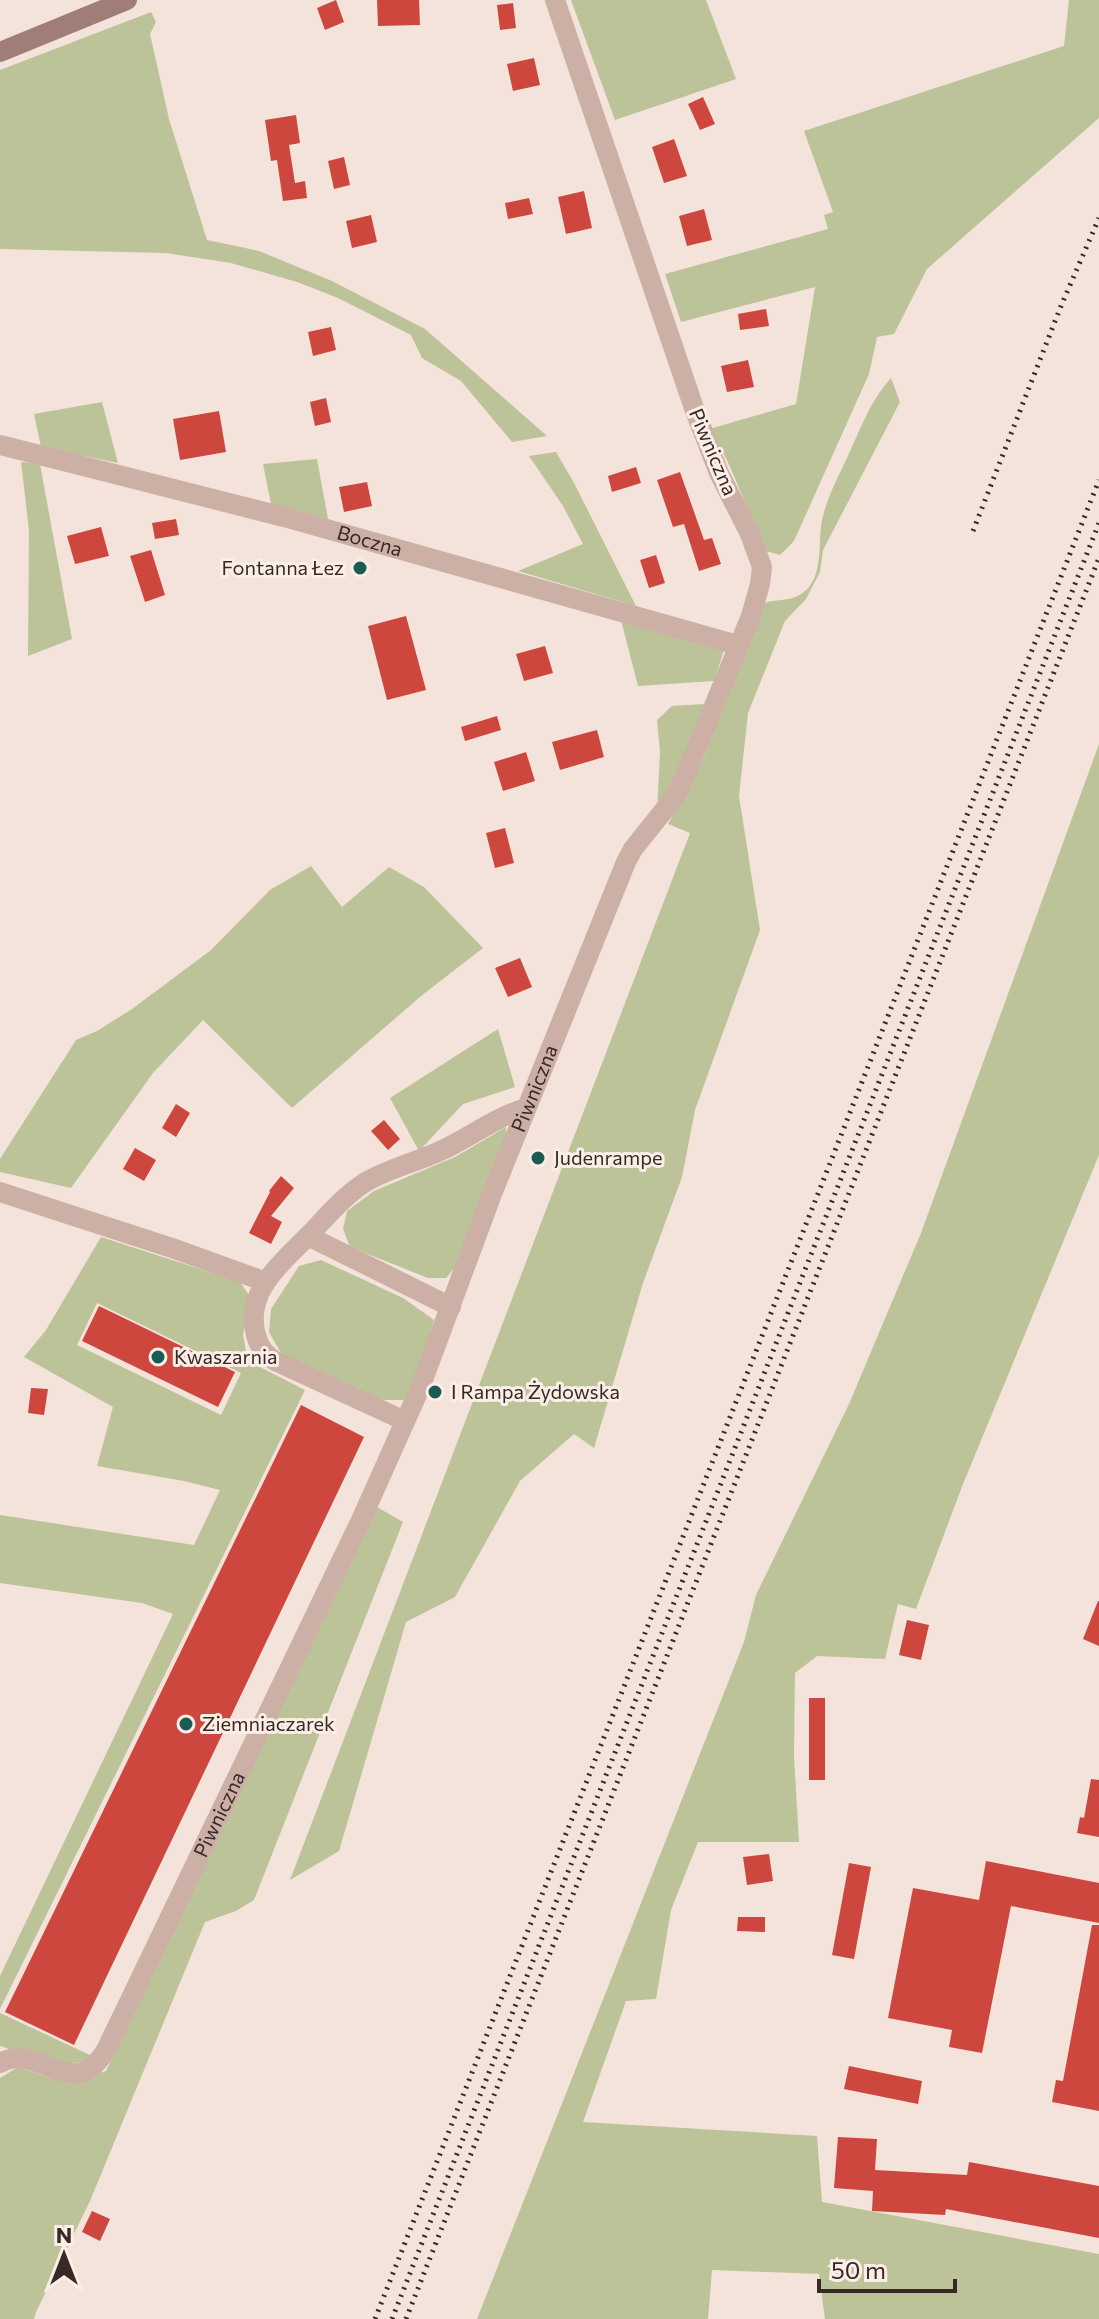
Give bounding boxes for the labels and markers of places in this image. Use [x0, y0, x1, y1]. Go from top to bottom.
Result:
place label: Fontanna Łez [222, 555, 344, 579]
marker: Fontanna Łez [351, 559, 369, 577]
place label: Judenrampe [554, 1145, 663, 1169]
marker: Judenrampe [529, 1149, 547, 1167]
place label: Kwaszarnia [174, 1344, 278, 1368]
marker: Kwaszarnia [149, 1348, 167, 1366]
place label: I Rampa Żydowska [451, 1379, 620, 1403]
marker: I Rampa Żydowska [426, 1383, 444, 1401]
place label: Ziemniaczarek [202, 1711, 335, 1735]
marker: Ziemniaczarek [177, 1715, 195, 1733]

